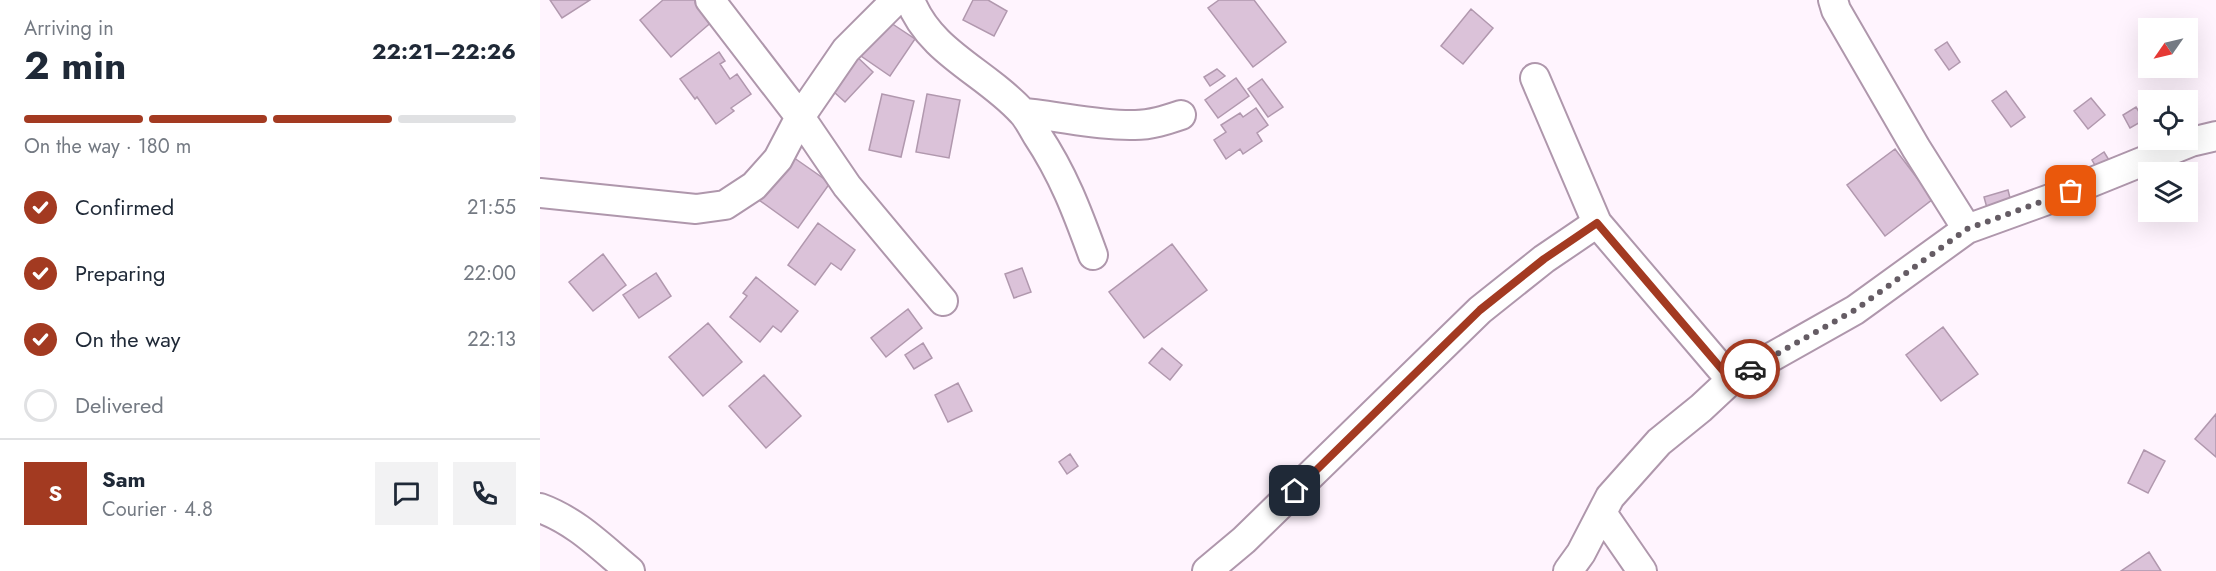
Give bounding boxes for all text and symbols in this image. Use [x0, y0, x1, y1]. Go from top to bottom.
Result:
text: Arriving in [24, 14, 114, 43]
north arrow [2138, 18, 2198, 78]
map controls [2138, 18, 2198, 222]
text: 22:21–22:26 [372, 35, 516, 67]
text: 2 min [24, 37, 126, 94]
button: locate [2138, 90, 2198, 150]
text: On the way · 180 m [24, 132, 191, 161]
button: layers [2138, 162, 2198, 222]
pin [2045, 165, 2096, 216]
icon: bag [2054, 174, 2087, 207]
icon: check [24, 191, 57, 224]
text: Confirmed [75, 191, 174, 223]
text: 21:55 [467, 193, 516, 222]
icon: check [24, 257, 57, 290]
text: Preparing [75, 257, 166, 289]
text: 22:00 [463, 259, 516, 288]
icon: check [24, 323, 57, 356]
text: On the way [75, 323, 180, 355]
text: 22:13 [467, 325, 516, 354]
courier [1720, 339, 1780, 399]
icon: car [1734, 353, 1767, 386]
text: Delivered [75, 389, 164, 421]
button: chat [375, 462, 438, 525]
button: phone [453, 462, 516, 525]
text: Sam [102, 463, 146, 495]
pin [1269, 465, 1320, 516]
icon: home [1278, 474, 1311, 507]
text: S [49, 477, 62, 509]
text: Courier · 4.8 [102, 495, 213, 524]

